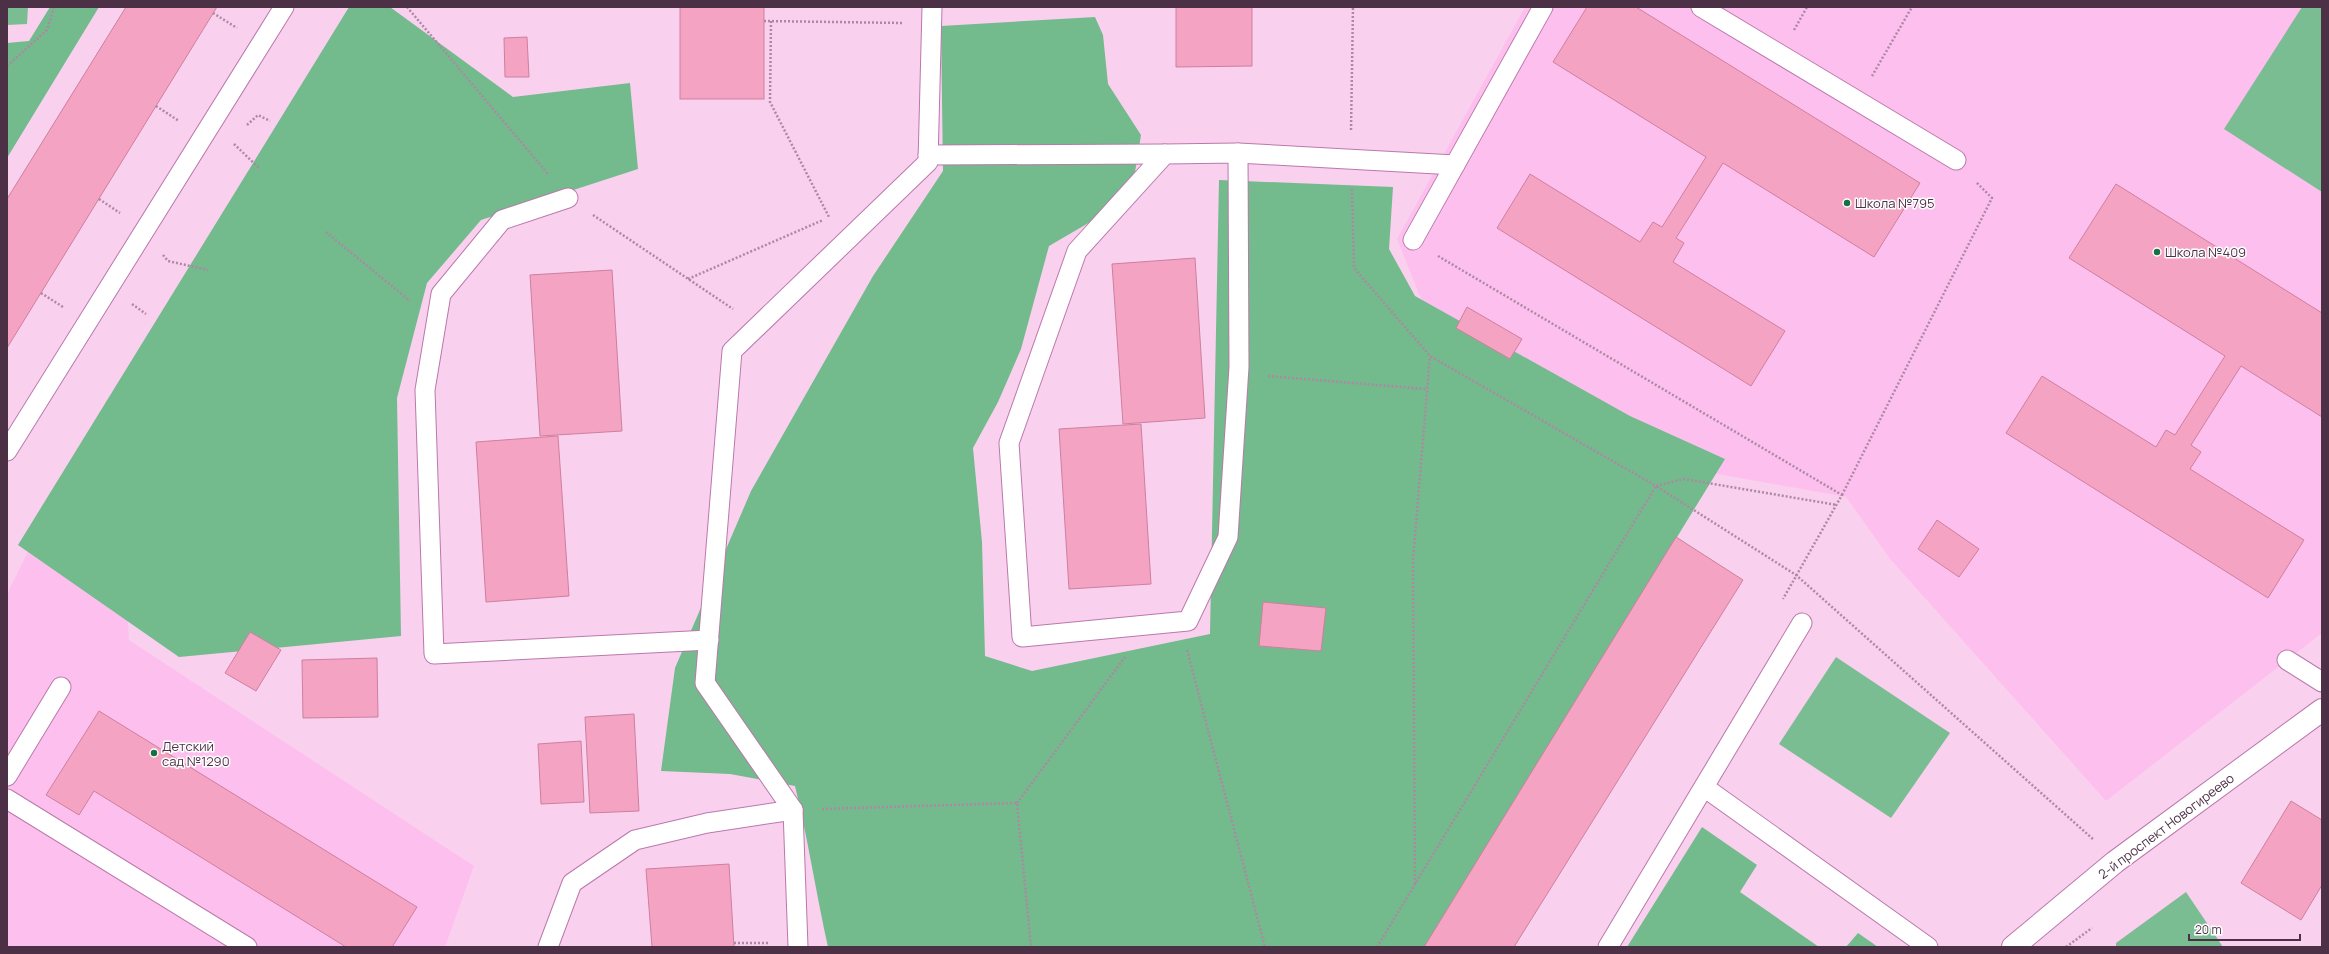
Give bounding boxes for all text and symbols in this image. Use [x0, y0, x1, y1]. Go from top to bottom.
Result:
place label: Школа №795 [1855, 194, 1935, 212]
marker: Школа №795 [1842, 198, 1852, 208]
place label: Школа №409 [2165, 243, 2246, 261]
marker: Школа №409 [2152, 247, 2162, 257]
place label: Детский сад №1290 [162, 737, 230, 770]
marker: Детский сад №1290 [149, 748, 159, 758]
street label: 2-й проспект Новогиреево [2094, 769, 2238, 883]
scale bar [2189, 916, 2300, 942]
text: 20 m [2195, 921, 2222, 938]

